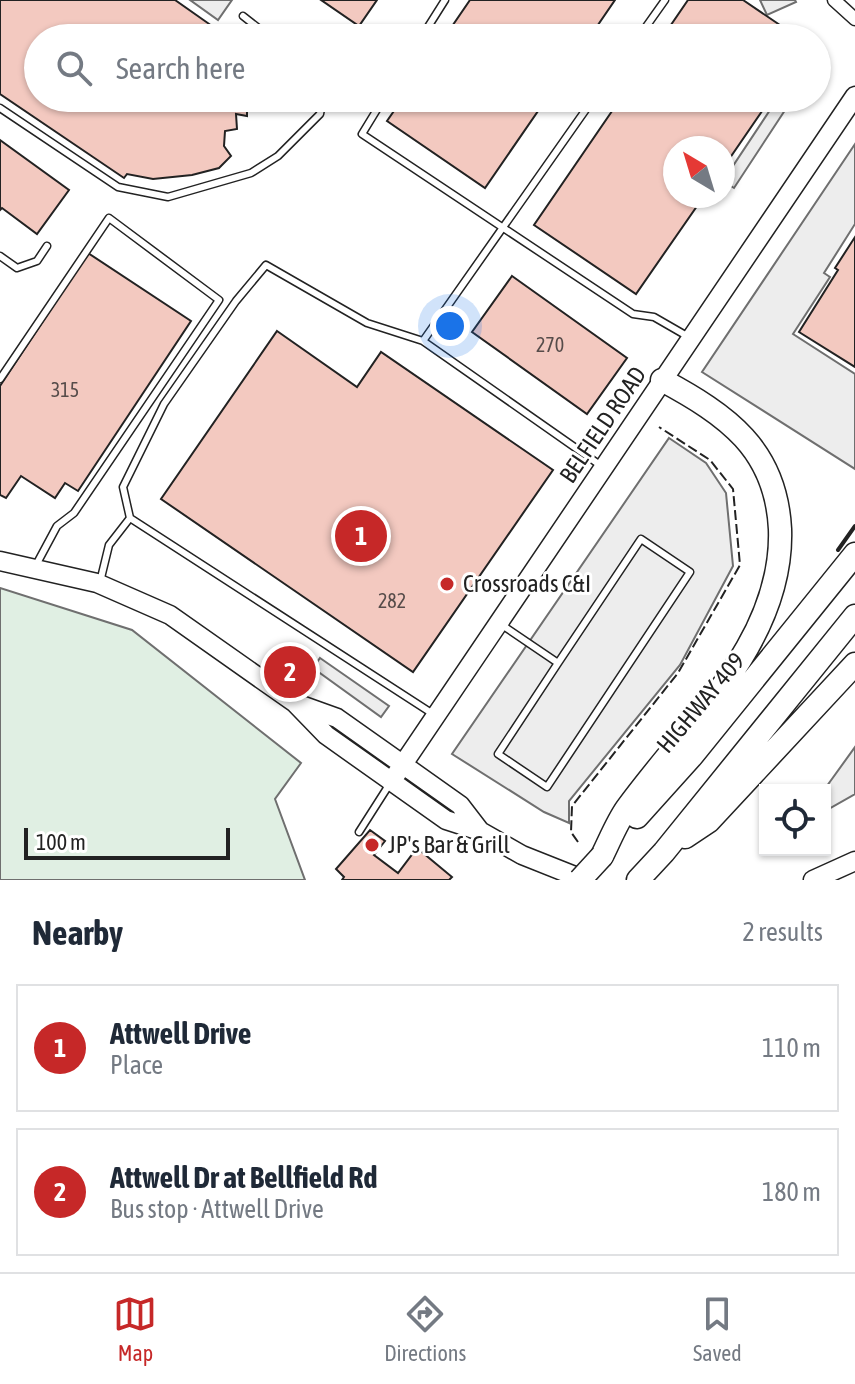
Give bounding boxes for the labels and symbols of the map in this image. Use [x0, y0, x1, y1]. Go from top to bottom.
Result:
north arrow [663, 136, 735, 208]
your location [430, 306, 470, 346]
house number: 270 [536, 333, 564, 356]
street label: BELFIELD ROAD [554, 362, 651, 488]
house number: 315 [51, 378, 79, 401]
pin: 1 [335, 506, 387, 566]
place label: Crossroads C&I [463, 570, 591, 597]
marker: Crossroads C&I [438, 575, 456, 593]
house number: 282 [378, 589, 406, 612]
pin: 2 [264, 642, 316, 702]
street label: HIGHWAY 409 [651, 647, 750, 758]
scale bar [24, 824, 230, 860]
place label: JP's Bar & Grill [388, 831, 510, 858]
marker: JP's Bar & Grill [363, 836, 381, 854]

